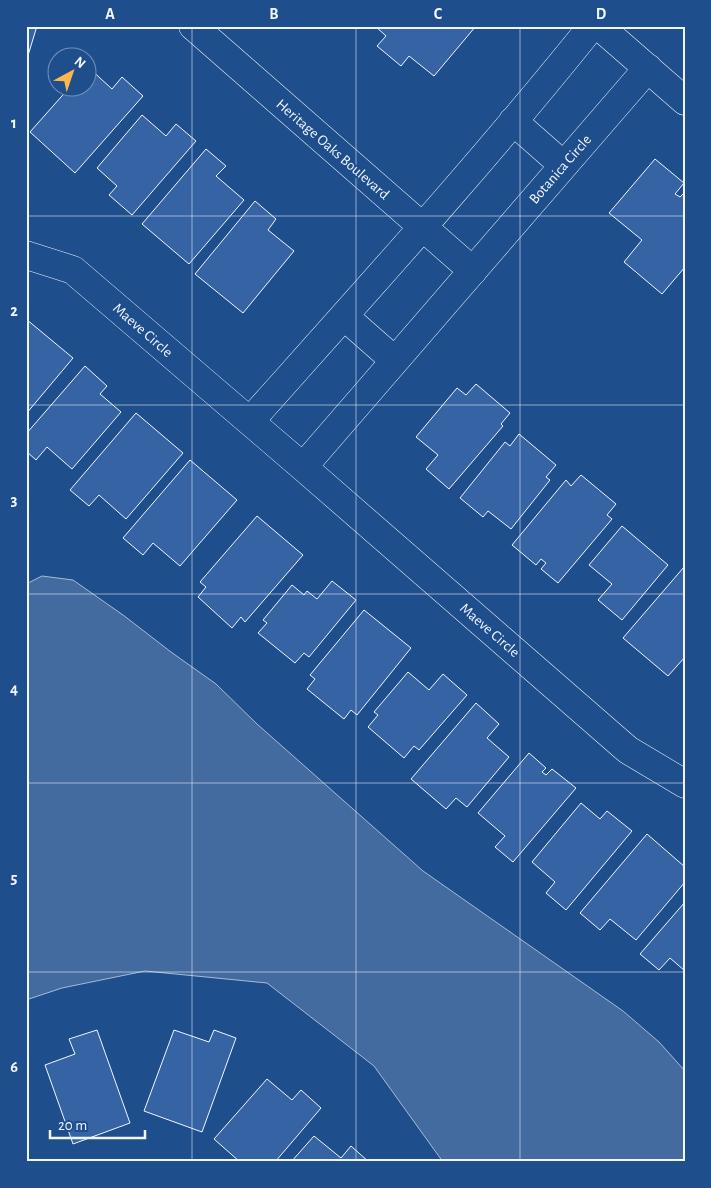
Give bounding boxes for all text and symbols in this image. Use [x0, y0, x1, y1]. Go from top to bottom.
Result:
text: A [105, 6, 115, 22]
text: B [269, 6, 279, 22]
text: C [434, 6, 443, 22]
text: D [596, 6, 607, 22]
north arrow [48, 48, 98, 98]
text: N [71, 54, 88, 71]
street label: Heritage Oaks Boulevard [273, 96, 392, 202]
text: 1 [11, 115, 17, 131]
street label: Botanica Circle [527, 132, 594, 207]
street label: Maeve Circle [110, 301, 175, 360]
text: 2 [10, 303, 18, 319]
text: 3 [11, 492, 18, 508]
street label: Maeve Circle [457, 601, 522, 660]
text: 4 [10, 681, 18, 697]
text: 5 [11, 870, 18, 886]
text: 6 [10, 1059, 18, 1075]
scale bar [50, 1108, 145, 1140]
text: 20 m [58, 1118, 87, 1133]

